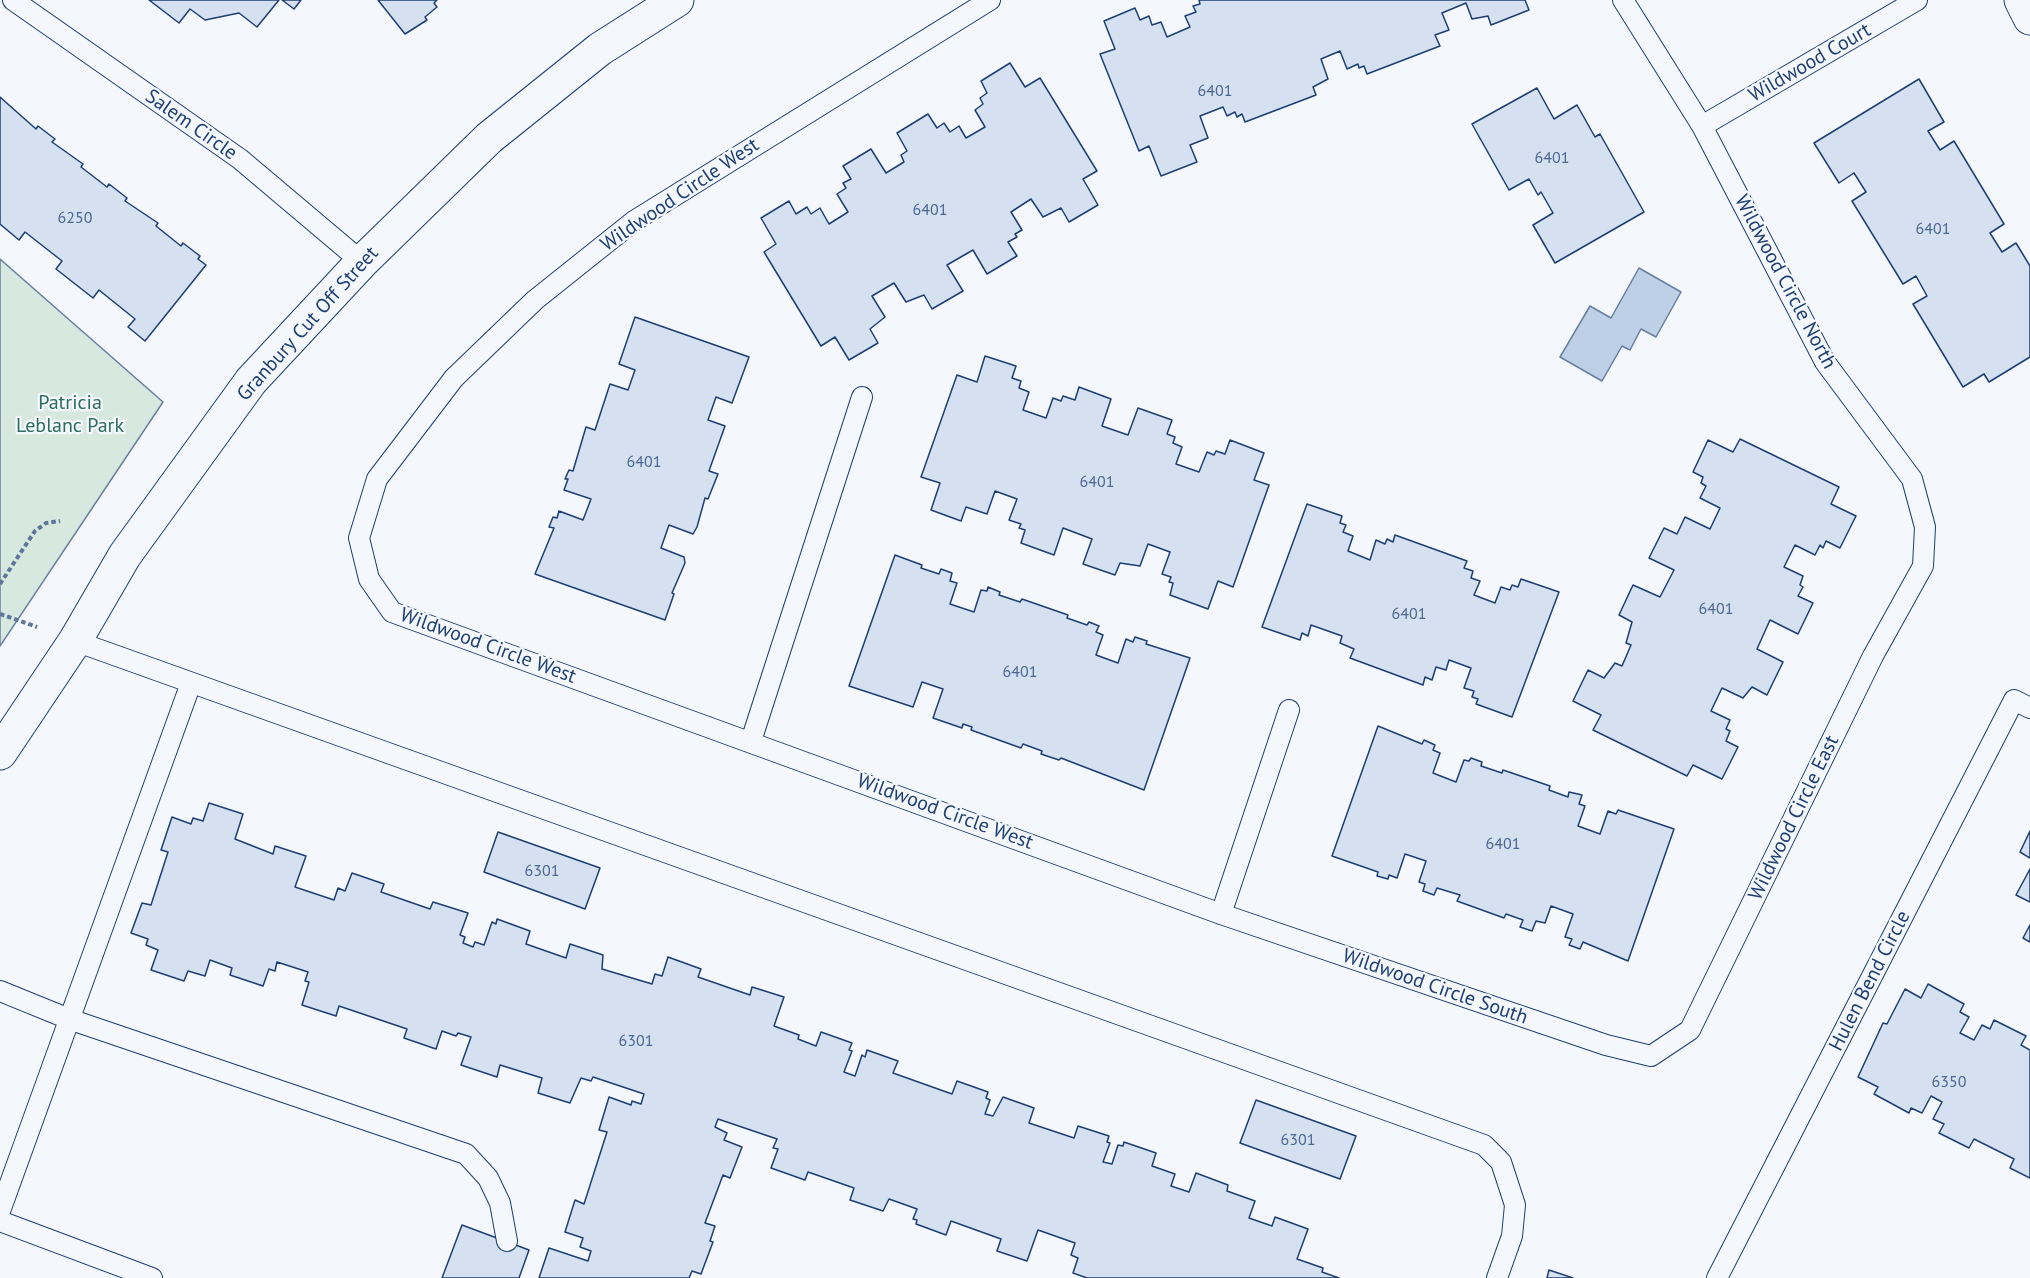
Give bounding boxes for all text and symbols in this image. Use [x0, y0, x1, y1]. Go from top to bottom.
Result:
street label: Wildwood Court [1745, 18, 1875, 108]
house number: 6401 [1198, 81, 1232, 101]
street label: Salem Circle [140, 85, 242, 165]
street label: Wildwood Circle West [596, 133, 764, 257]
house number: 6401 [1535, 148, 1569, 168]
street label: Wildwood Circle North [1729, 191, 1841, 373]
house number: 6401 [913, 200, 947, 220]
house number: 6250 [58, 208, 92, 228]
house number: 6401 [1916, 219, 1950, 239]
street label: Granbury Cut Off Street [232, 242, 384, 406]
park label: Patricia Leblanc Park [16, 391, 124, 438]
house number: 6401 [627, 452, 661, 472]
house number: 6401 [1080, 472, 1114, 492]
house number: 6401 [1699, 599, 1733, 619]
street label: Wildwood Circle West [397, 603, 579, 689]
house number: 6401 [1392, 604, 1426, 624]
house number: 6401 [1003, 662, 1037, 682]
street label: Wildwood Circle East [1744, 732, 1844, 904]
street label: Wildwood Circle West [854, 769, 1036, 855]
house number: 6401 [1486, 834, 1520, 854]
house number: 6301 [525, 861, 559, 881]
street label: Hulen Bend Circle [1824, 907, 1916, 1055]
street label: Wildwood Circle South [1339, 944, 1531, 1030]
house number: 6301 [619, 1031, 653, 1051]
house number: 6350 [1932, 1072, 1966, 1092]
house number: 6301 [1281, 1130, 1315, 1150]

